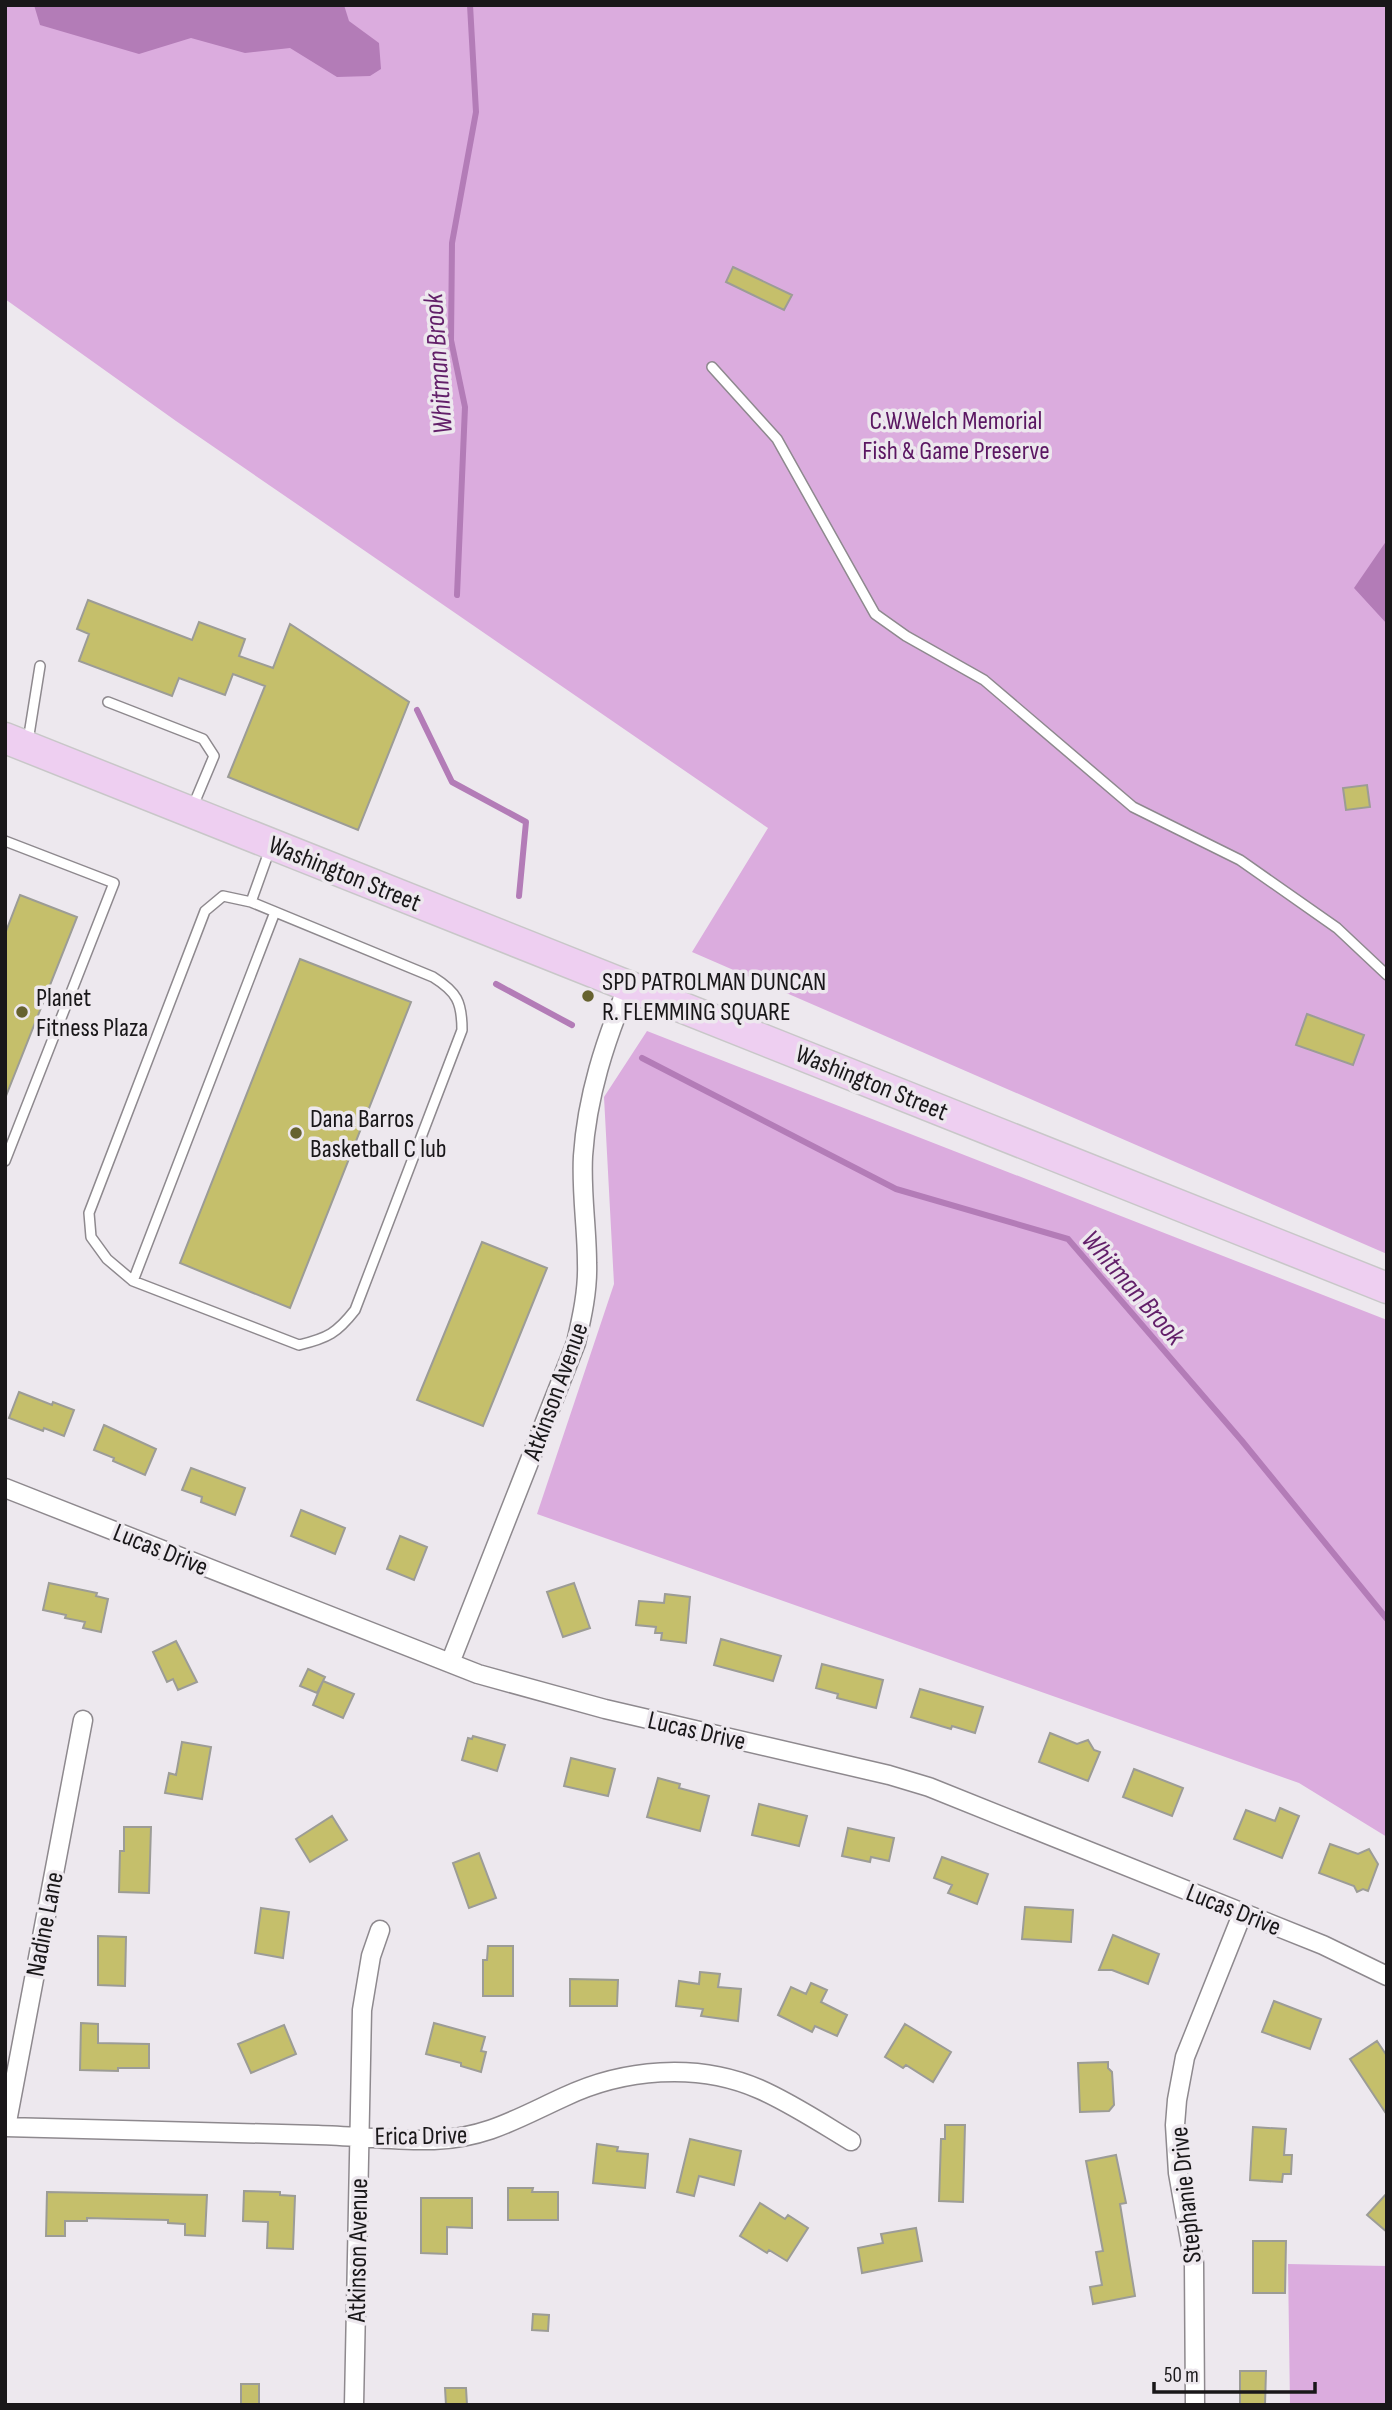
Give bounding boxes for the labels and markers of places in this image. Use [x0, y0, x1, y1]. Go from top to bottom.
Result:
place label: SPD PATROLMAN DUNCAN R. FLEMMING SQUARE [602, 967, 826, 1028]
place label: Planet Fitness Plaza [36, 983, 148, 1044]
marker: SPD PATROLMAN DUNCAN R. FLEMMING SQUARE [580, 988, 596, 1004]
marker: Planet Fitness Plaza [14, 1004, 30, 1020]
place label: Dana Barros Basketball C lub [310, 1104, 447, 1165]
marker: Dana Barros Basketball C lub [288, 1125, 304, 1141]

